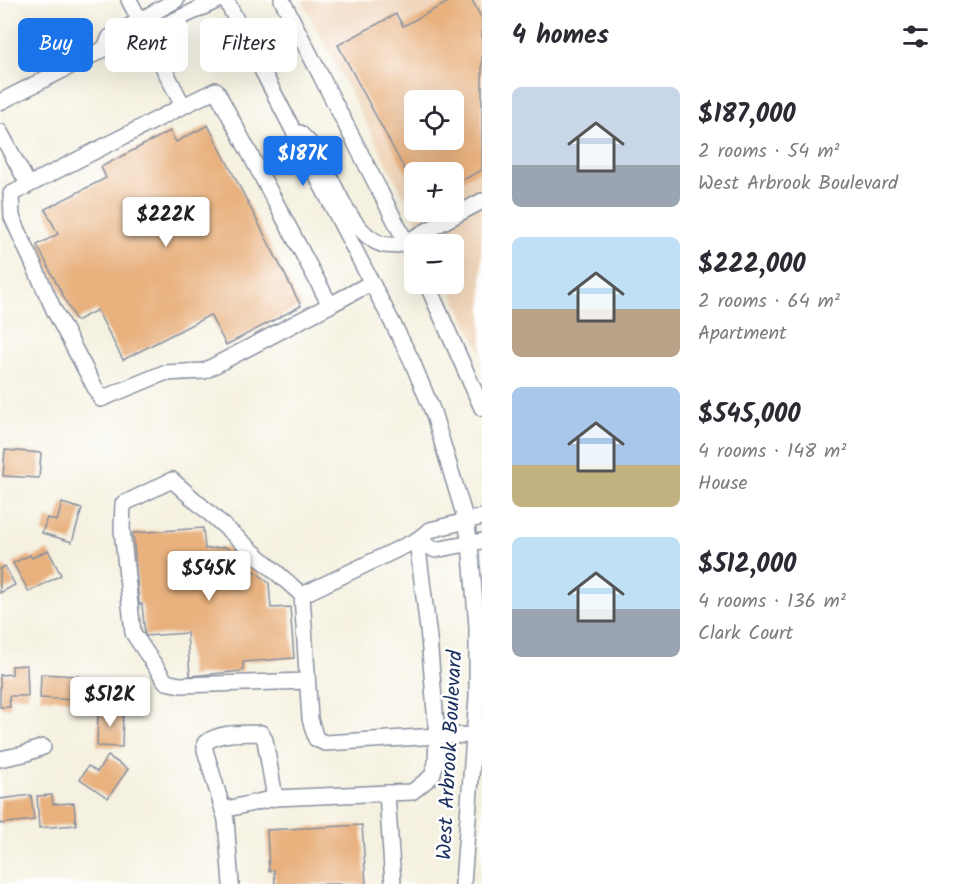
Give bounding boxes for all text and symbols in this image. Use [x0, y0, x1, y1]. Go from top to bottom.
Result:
text: 4 homes [512, 15, 609, 57]
chip: Buy [18, 18, 93, 72]
chip: Rent [105, 18, 188, 72]
chip: Filters [200, 18, 297, 72]
icon: filters [899, 20, 932, 53]
map controls [404, 90, 464, 294]
button: locate [404, 90, 464, 150]
text: $187,000 [698, 94, 796, 136]
icon: home [560, 111, 632, 183]
pin: $187K [261, 136, 345, 187]
text: 2 rooms · 54 m² [698, 136, 839, 168]
text: $187K [277, 139, 329, 171]
button: + [404, 162, 464, 222]
text: West Arbrook Boulevard [698, 168, 898, 200]
pin: $222K [124, 197, 208, 248]
text: $222K [137, 200, 195, 232]
button: − [404, 234, 464, 294]
text: $222,000 [698, 244, 806, 286]
icon: home [560, 261, 632, 333]
text: 2 rooms · 64 m² [698, 286, 840, 318]
text: Apartment [698, 318, 787, 350]
text: $545,000 [698, 394, 801, 436]
icon: home [560, 411, 632, 483]
text: 4 rooms · 148 m² [698, 436, 846, 468]
text: House [698, 468, 748, 500]
text: $512,000 [698, 544, 796, 586]
pin: $545K [167, 551, 251, 602]
text: $545K [181, 554, 237, 586]
icon: home [560, 561, 632, 633]
text: 4 rooms · 136 m² [698, 586, 846, 618]
text: Clark Court [698, 618, 793, 650]
street label: West Arbrook Boulevard [429, 649, 472, 861]
pin: $512K [68, 677, 152, 728]
text: $512K [84, 680, 136, 712]

